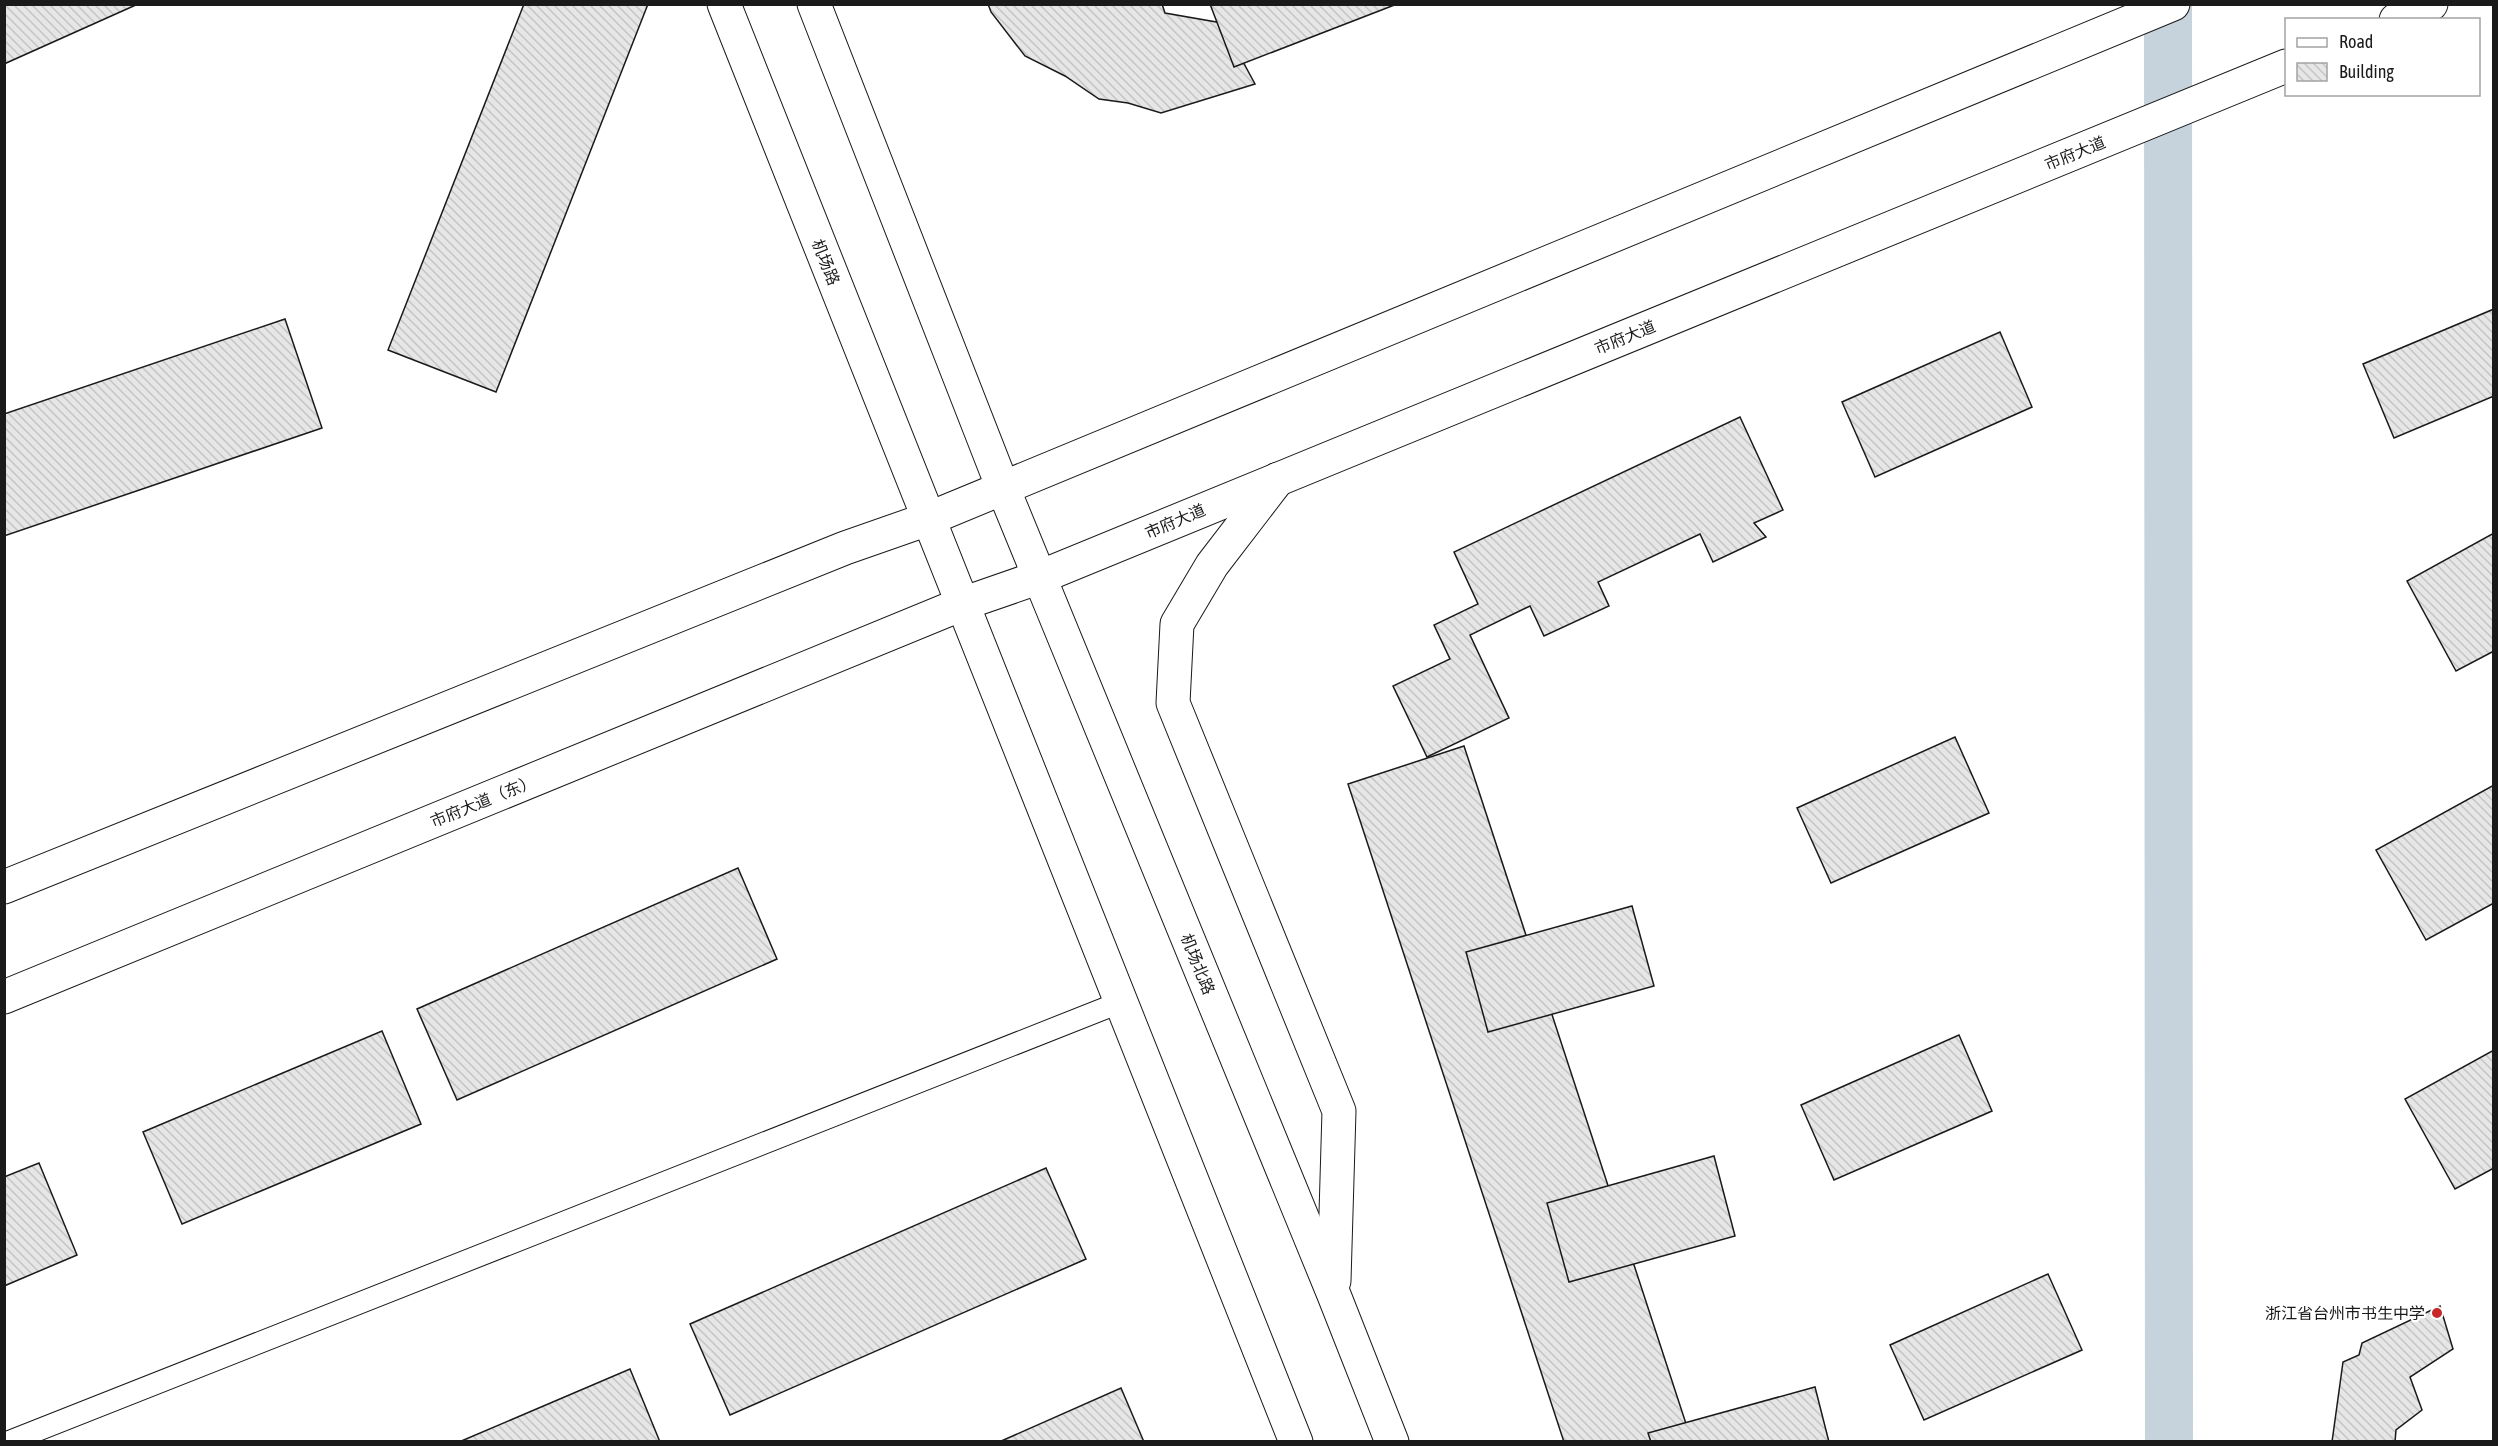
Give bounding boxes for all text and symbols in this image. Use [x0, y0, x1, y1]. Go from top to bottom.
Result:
legend [2285, 18, 2480, 96]
text: Road [2339, 31, 2373, 52]
text: Building [2339, 61, 2394, 82]
street label: 市府大道 [2042, 133, 2108, 173]
street label: 机场路 [809, 236, 843, 288]
street label: 市府大道 [1592, 317, 1658, 357]
street label: 市府大道 [1142, 500, 1208, 542]
street label: 市府大道（东） [428, 772, 538, 830]
street label: 机场北路 [1178, 931, 1218, 997]
place label: 浙江省台州市书生中学 [2265, 1304, 2425, 1322]
marker: 浙江省台州市书生中学 [2430, 1306, 2444, 1320]

